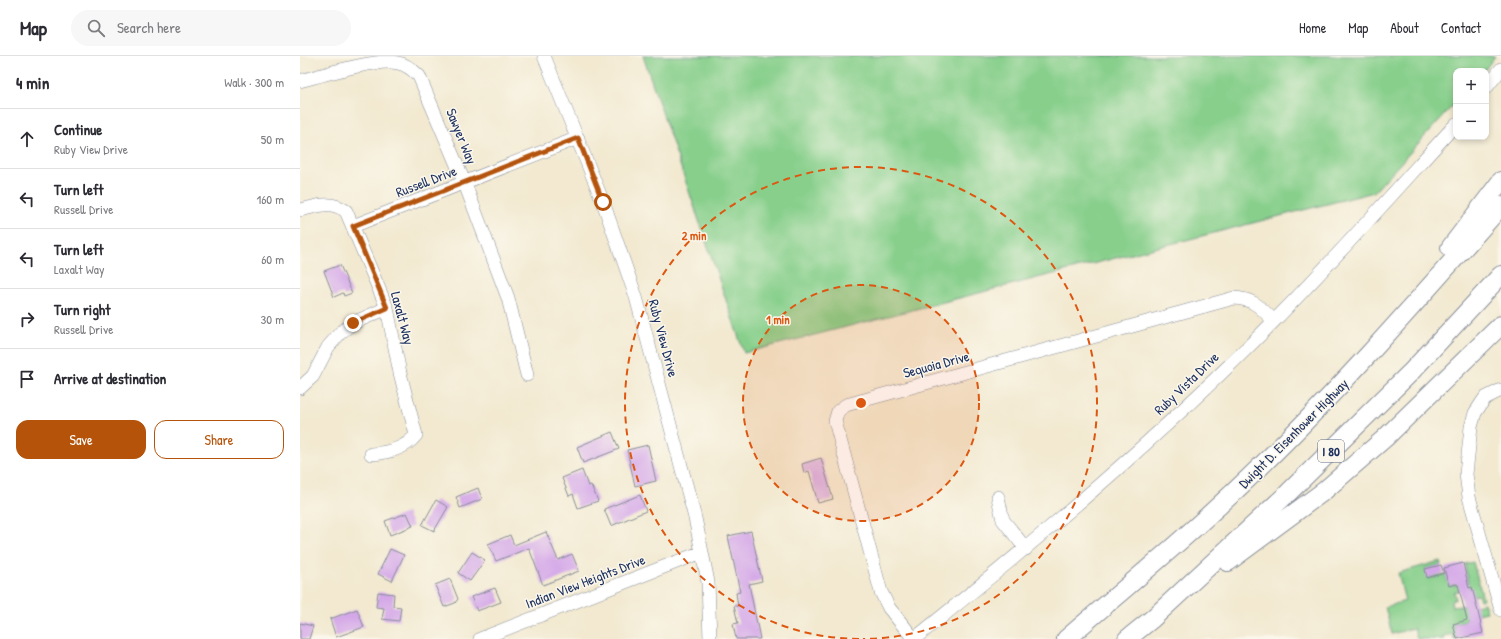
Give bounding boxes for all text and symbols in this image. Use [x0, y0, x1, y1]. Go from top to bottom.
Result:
search box [71, 10, 351, 46]
text: Map [20, 15, 47, 41]
icon: search [85, 17, 107, 39]
text: Search here [117, 17, 181, 38]
text: Home [1299, 18, 1326, 37]
text: Map [1348, 18, 1368, 37]
text: About [1390, 18, 1419, 37]
text: Contact [1441, 18, 1481, 37]
map controls [1453, 68, 1489, 140]
button: + [1453, 68, 1489, 104]
text: 4 min [16, 71, 49, 94]
text: Walk · 300 m [224, 73, 284, 91]
button: − [1453, 104, 1489, 140]
street label: Sawyer Way [441, 105, 482, 167]
text: Continue [54, 119, 102, 140]
icon: ahead [16, 128, 38, 150]
text: 50 m [261, 130, 284, 148]
text: Ruby View Drive [54, 140, 128, 158]
street label: Russell Drive [393, 161, 460, 201]
text: Turn left [54, 179, 104, 200]
icon: left [16, 188, 38, 210]
text: 160 m [256, 190, 284, 208]
route start [594, 193, 612, 211]
text: Russell Drive [54, 200, 113, 218]
text: 2 min [682, 227, 707, 244]
text: Turn left [54, 239, 104, 260]
icon: left [16, 248, 38, 270]
text: 60 m [261, 250, 284, 268]
text: Laxalt Way [54, 260, 104, 278]
street label: Laxalt Way [386, 289, 419, 347]
street label: Ruby View Drive [644, 297, 684, 380]
text: Turn right [54, 299, 110, 320]
icon: right [16, 308, 38, 330]
text: 30 m [261, 310, 284, 328]
text: 1 min [766, 311, 790, 328]
route end [344, 314, 362, 332]
text: Russell Drive [54, 320, 113, 338]
street label: Sequoia Drive [901, 346, 972, 383]
street label: Ruby Vista Drive [1149, 347, 1223, 419]
icon: arrive [16, 368, 38, 390]
text: Arrive at destination [54, 368, 166, 389]
street label: Dwight D. Eisenhower Highway [1234, 374, 1353, 493]
centre of rings [854, 396, 868, 410]
button: Save [16, 420, 146, 459]
button: Share [154, 420, 284, 459]
road number: I 80 [1318, 440, 1344, 462]
street label: Indian View Heights Drive [522, 549, 648, 614]

